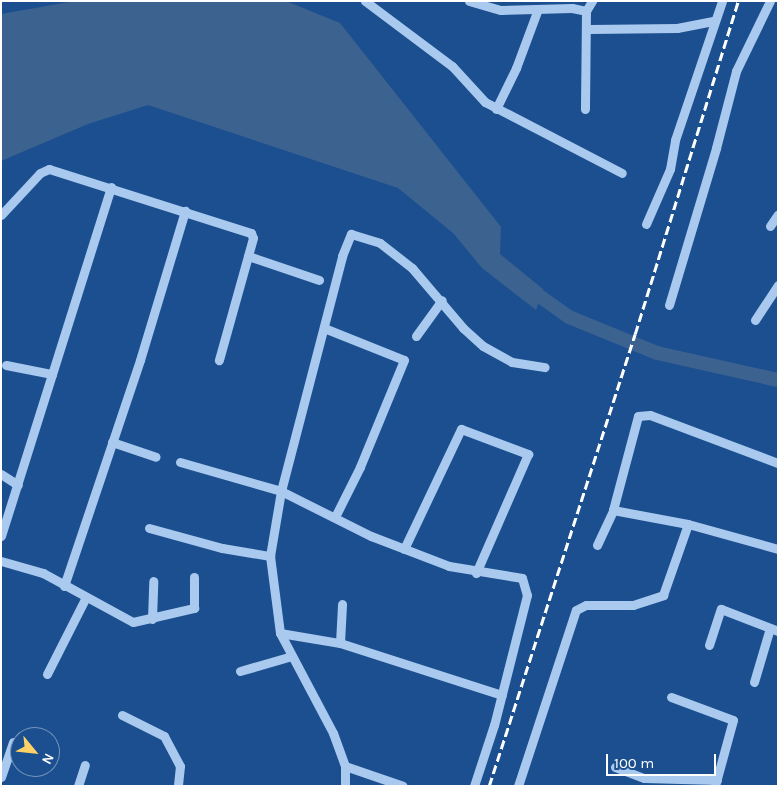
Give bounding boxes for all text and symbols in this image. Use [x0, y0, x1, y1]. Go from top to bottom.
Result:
north arrow [10, 727, 60, 777]
scale bar [609, 744, 719, 776]
text: N [38, 750, 58, 767]
text: 100 m [614, 754, 654, 772]

